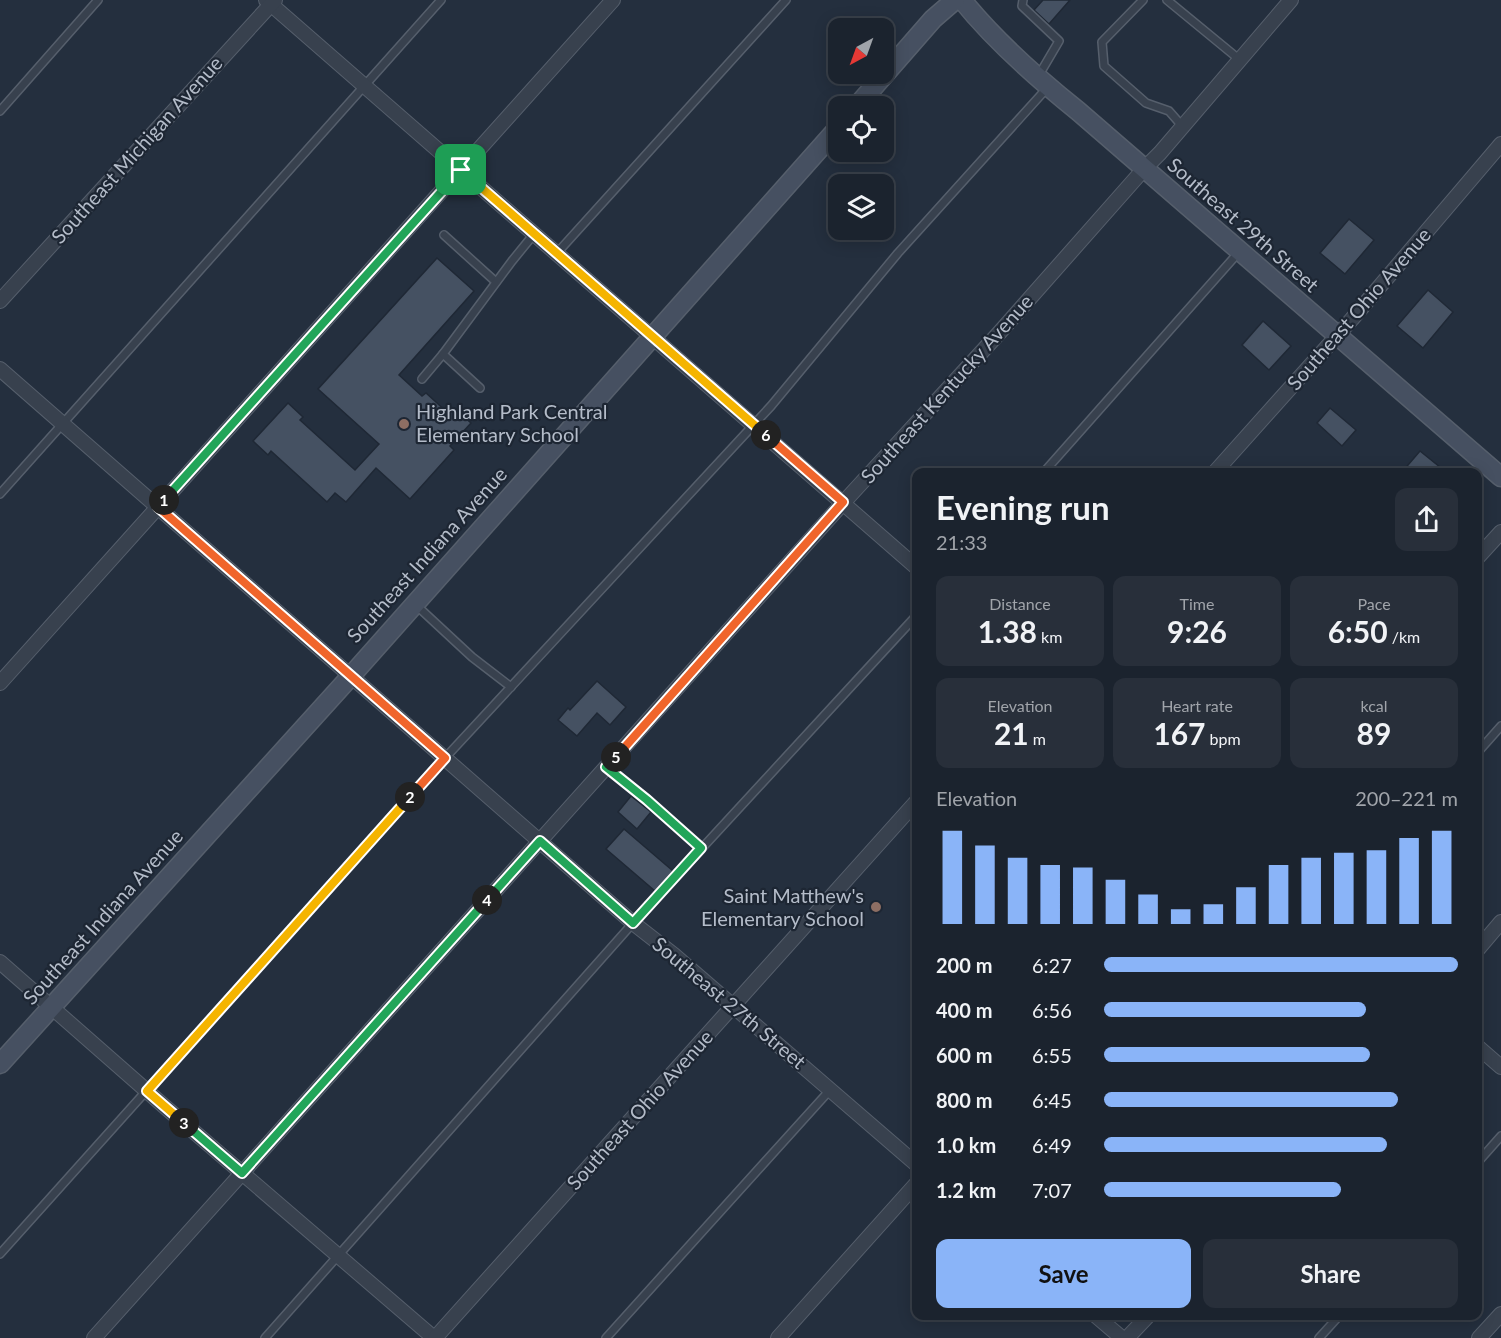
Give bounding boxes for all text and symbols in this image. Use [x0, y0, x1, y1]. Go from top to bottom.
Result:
north arrow [828, 18, 894, 84]
map controls [828, 18, 894, 240]
street label: Southeast Michigan Avenue [46, 51, 227, 248]
button: locate [828, 96, 894, 162]
pin [435, 144, 486, 195]
street label: Southeast 29th Street [1163, 152, 1324, 296]
icon: arrive [444, 153, 477, 186]
button: layers [828, 174, 894, 240]
street label: Southeast Ohio Avenue [1281, 222, 1435, 394]
street label: Southeast Kentucky Avenue [855, 289, 1037, 488]
place label: Highland Park Central Elementary School [416, 399, 608, 446]
marker: Highland Park Central Elementary School [397, 417, 411, 431]
pin: 6 [751, 420, 781, 450]
text: 6 [761, 425, 771, 444]
street label: Southeast Indiana Avenue [341, 462, 511, 647]
pin: 1 [149, 485, 179, 515]
text: Evening run [936, 487, 1110, 527]
button: share [1395, 488, 1458, 551]
text: 1 [159, 490, 169, 509]
text: 21:33 [936, 530, 987, 554]
text: Distance [989, 594, 1051, 613]
text: Time [1180, 594, 1214, 613]
text: Pace [1357, 594, 1391, 613]
text: 1.38 [978, 613, 1037, 649]
text: 9:26 [1167, 613, 1227, 649]
text: 6:50 [1328, 613, 1388, 649]
text: km [1037, 627, 1062, 646]
text: /km [1388, 627, 1420, 646]
text: Elevation [988, 696, 1053, 715]
text: Heart rate [1161, 696, 1233, 715]
text: kcal [1360, 696, 1388, 715]
text: 21 [994, 715, 1029, 751]
text: 167 [1153, 715, 1206, 751]
text: 89 [1357, 715, 1391, 751]
text: m [1029, 729, 1046, 748]
text: bpm [1206, 729, 1241, 748]
pin: 5 [601, 742, 631, 772]
text: 5 [611, 747, 621, 766]
pin: 2 [395, 782, 425, 812]
text: Elevation [936, 786, 1017, 810]
text: 200–221 m [1355, 786, 1458, 810]
text: 2 [405, 787, 415, 806]
street label: Southeast Indiana Avenue [17, 824, 187, 1009]
place label: Saint Matthew's Elementary School [701, 883, 864, 930]
pin: 4 [472, 885, 502, 915]
text: 4 [482, 890, 492, 909]
marker: Saint Matthew's Elementary School [869, 900, 883, 914]
street label: Southeast 27th Street [648, 931, 811, 1073]
text: 200 m [936, 953, 992, 977]
text: 6:27 [1032, 953, 1072, 977]
text: 400 m [936, 998, 992, 1022]
text: 6:56 [1032, 998, 1072, 1022]
street label: Southeast Ohio Avenue [561, 1024, 717, 1194]
text: 600 m [936, 1043, 992, 1067]
text: 6:55 [1032, 1043, 1072, 1067]
text: 800 m [936, 1088, 992, 1112]
text: 6:45 [1032, 1088, 1072, 1112]
pin: 3 [169, 1108, 199, 1138]
text: 3 [179, 1113, 189, 1132]
text: 1.0 km [936, 1133, 996, 1157]
text: 6:49 [1032, 1133, 1072, 1157]
text: 1.2 km [936, 1178, 996, 1202]
text: 7:07 [1032, 1178, 1072, 1202]
button: Save [936, 1239, 1191, 1308]
button: Share [1203, 1239, 1458, 1308]

